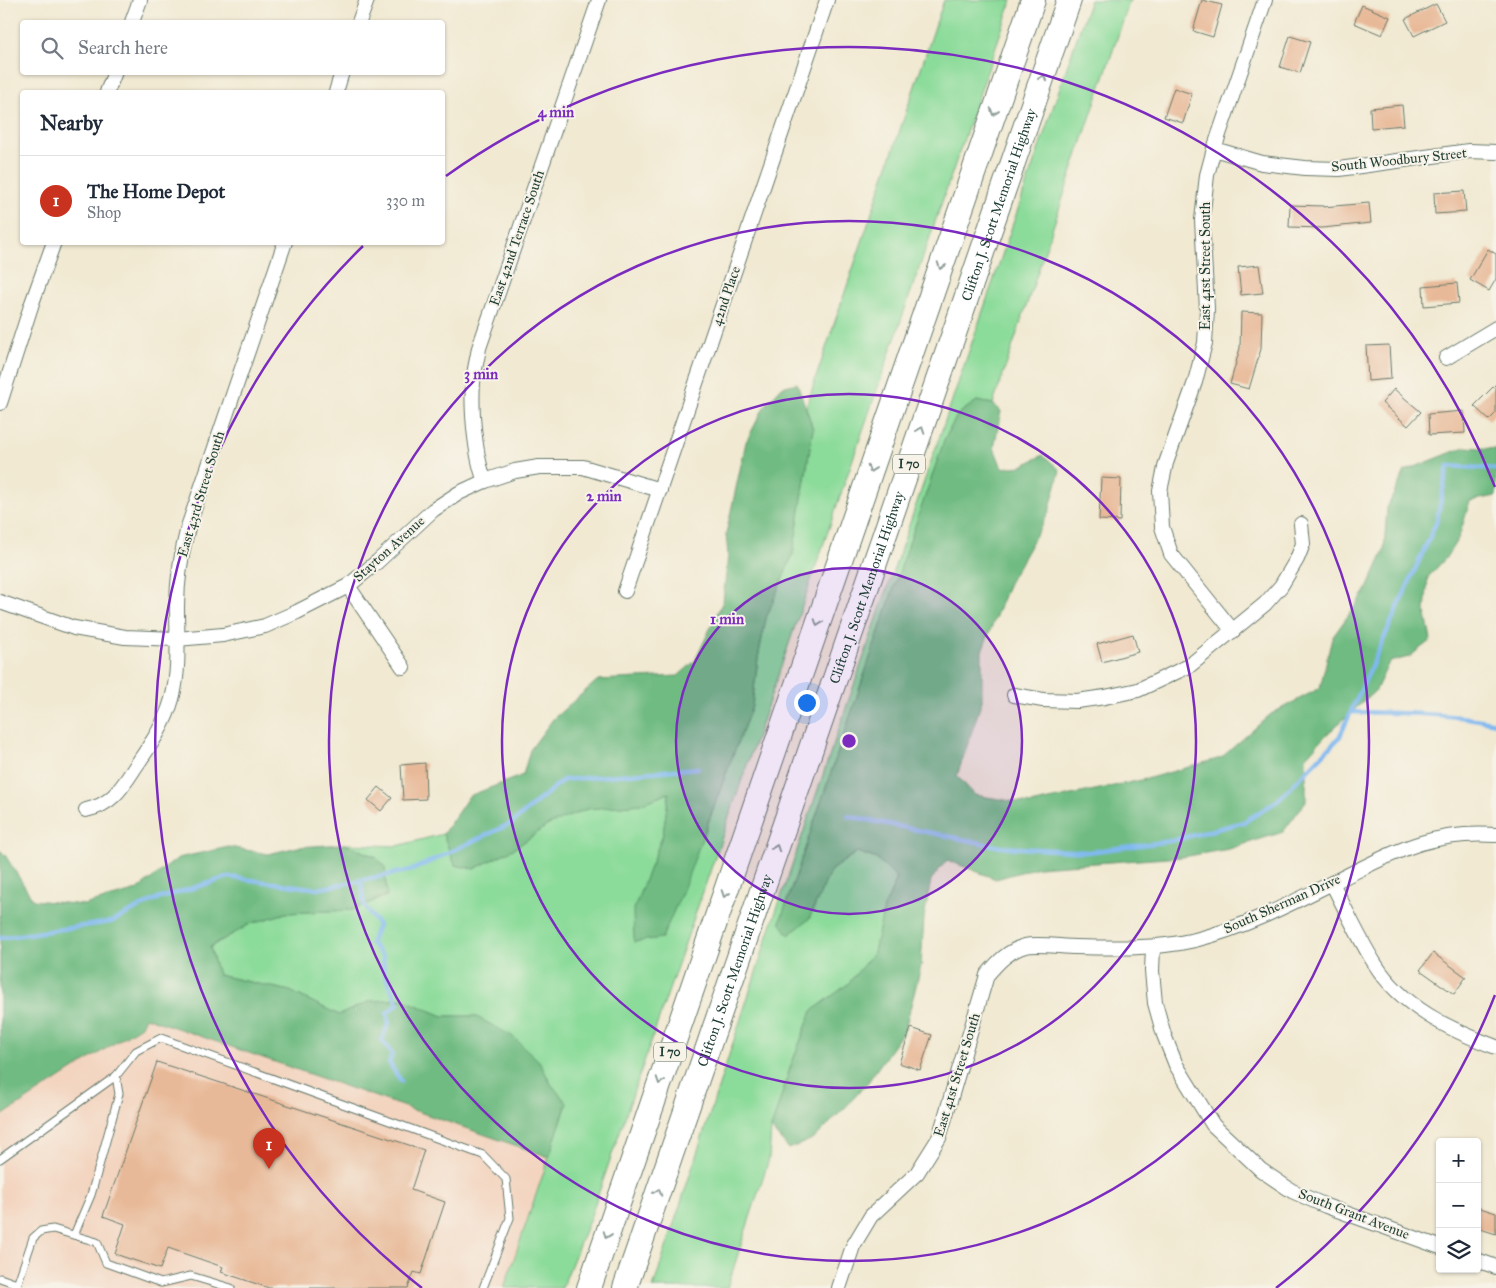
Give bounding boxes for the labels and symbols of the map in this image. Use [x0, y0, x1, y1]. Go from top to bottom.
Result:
one-way arrow [1037, 74, 1047, 83]
text: 4 min [538, 103, 575, 122]
street label: Clifton J. Scott Memorial Highway [957, 106, 1040, 303]
one-way arrow [990, 108, 1000, 116]
street label: South Woodbury Street [1330, 144, 1468, 176]
street label: East 42nd Terrace South [486, 168, 548, 308]
street label: East 41st Street South [1197, 201, 1214, 330]
one-way arrow [937, 261, 947, 270]
street label: 42nd Place [708, 264, 744, 328]
text: 3 min [464, 365, 499, 384]
one-way arrow [915, 426, 925, 435]
street label: East 43rd Street South [174, 429, 228, 559]
road number: I 70 [893, 454, 925, 474]
one-way arrow [867, 464, 877, 473]
text: 2 min [586, 487, 623, 505]
street label: Clifton J. Scott Memorial Highway [825, 489, 908, 686]
street label: Stayton Avenue [350, 512, 428, 585]
text: 1 min [710, 610, 745, 628]
one-way arrow [814, 618, 824, 627]
your location [794, 690, 820, 716]
centre of rings [840, 732, 858, 750]
one-way arrow [771, 844, 781, 853]
street label: Clifton J. Scott Memorial Highway [693, 871, 776, 1069]
street label: South Sherman Drive [1221, 871, 1343, 937]
one-way arrow [720, 890, 730, 898]
street label: East 41st Street South [930, 1011, 984, 1139]
road number: I 70 [654, 1042, 686, 1062]
one-way arrow [656, 1076, 666, 1085]
pin: 1 [253, 1128, 285, 1169]
street label: South Grant Avenue [1296, 1185, 1412, 1243]
one-way arrow [652, 1189, 662, 1197]
one-way arrow [603, 1230, 613, 1238]

